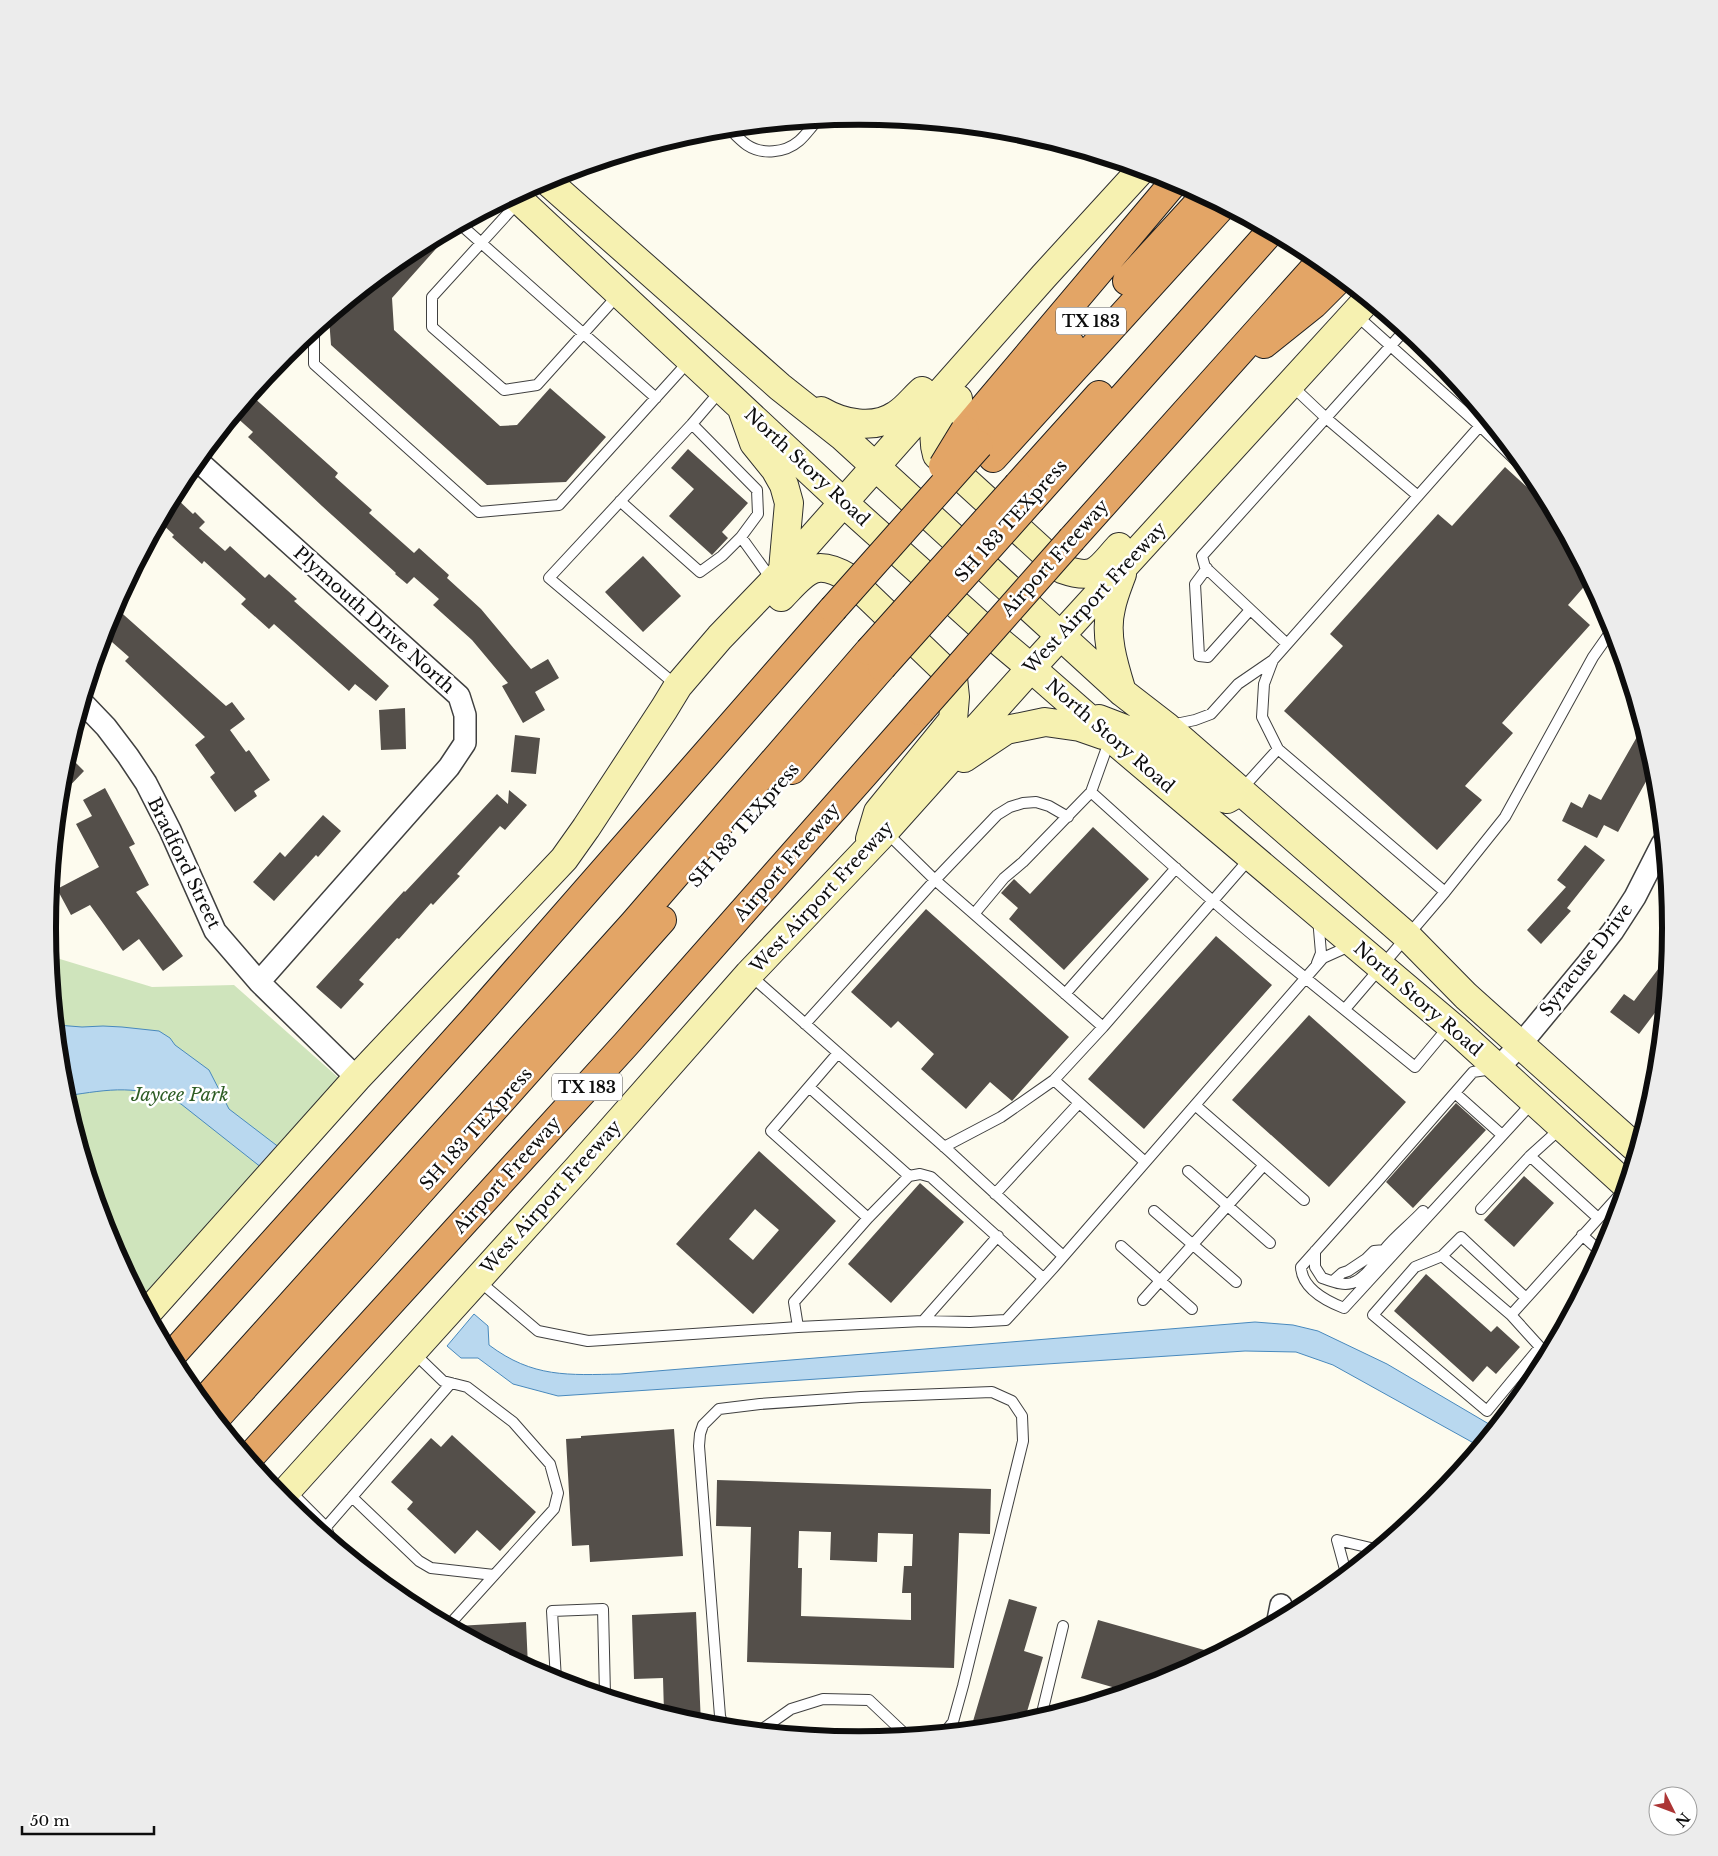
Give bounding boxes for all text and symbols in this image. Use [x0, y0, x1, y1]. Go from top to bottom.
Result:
road number: TX 183 [1056, 308, 1126, 334]
street label: North Story Road [740, 403, 874, 531]
street label: SH 183 TEXpress [950, 455, 1072, 587]
street label: Airport Freeway [996, 494, 1114, 622]
street label: West Airport Freeway [1018, 517, 1171, 679]
street label: Plymouth Drive North [289, 542, 459, 698]
street label: North Story Road [1041, 674, 1179, 798]
street label: SH 183 TEXpress [684, 758, 804, 892]
street label: Bradford Street [143, 794, 225, 932]
street label: Airport Freeway [729, 798, 845, 927]
street label: West Airport Freeway [745, 816, 898, 978]
street label: Syracuse Drive [1535, 899, 1637, 1021]
street label: North Story Road [1349, 937, 1487, 1061]
street label: SH 183 TEXpress [415, 1063, 537, 1195]
road number: TX 183 [552, 1074, 622, 1100]
park label: Jaycee Park [131, 1084, 228, 1106]
street label: Airport Freeway [448, 1111, 566, 1239]
street label: West Airport Freeway [475, 1115, 626, 1279]
north arrow [1648, 1786, 1698, 1836]
scale bar [22, 1804, 155, 1836]
text: N [1672, 1809, 1694, 1831]
text: 50 m [30, 1811, 70, 1830]

